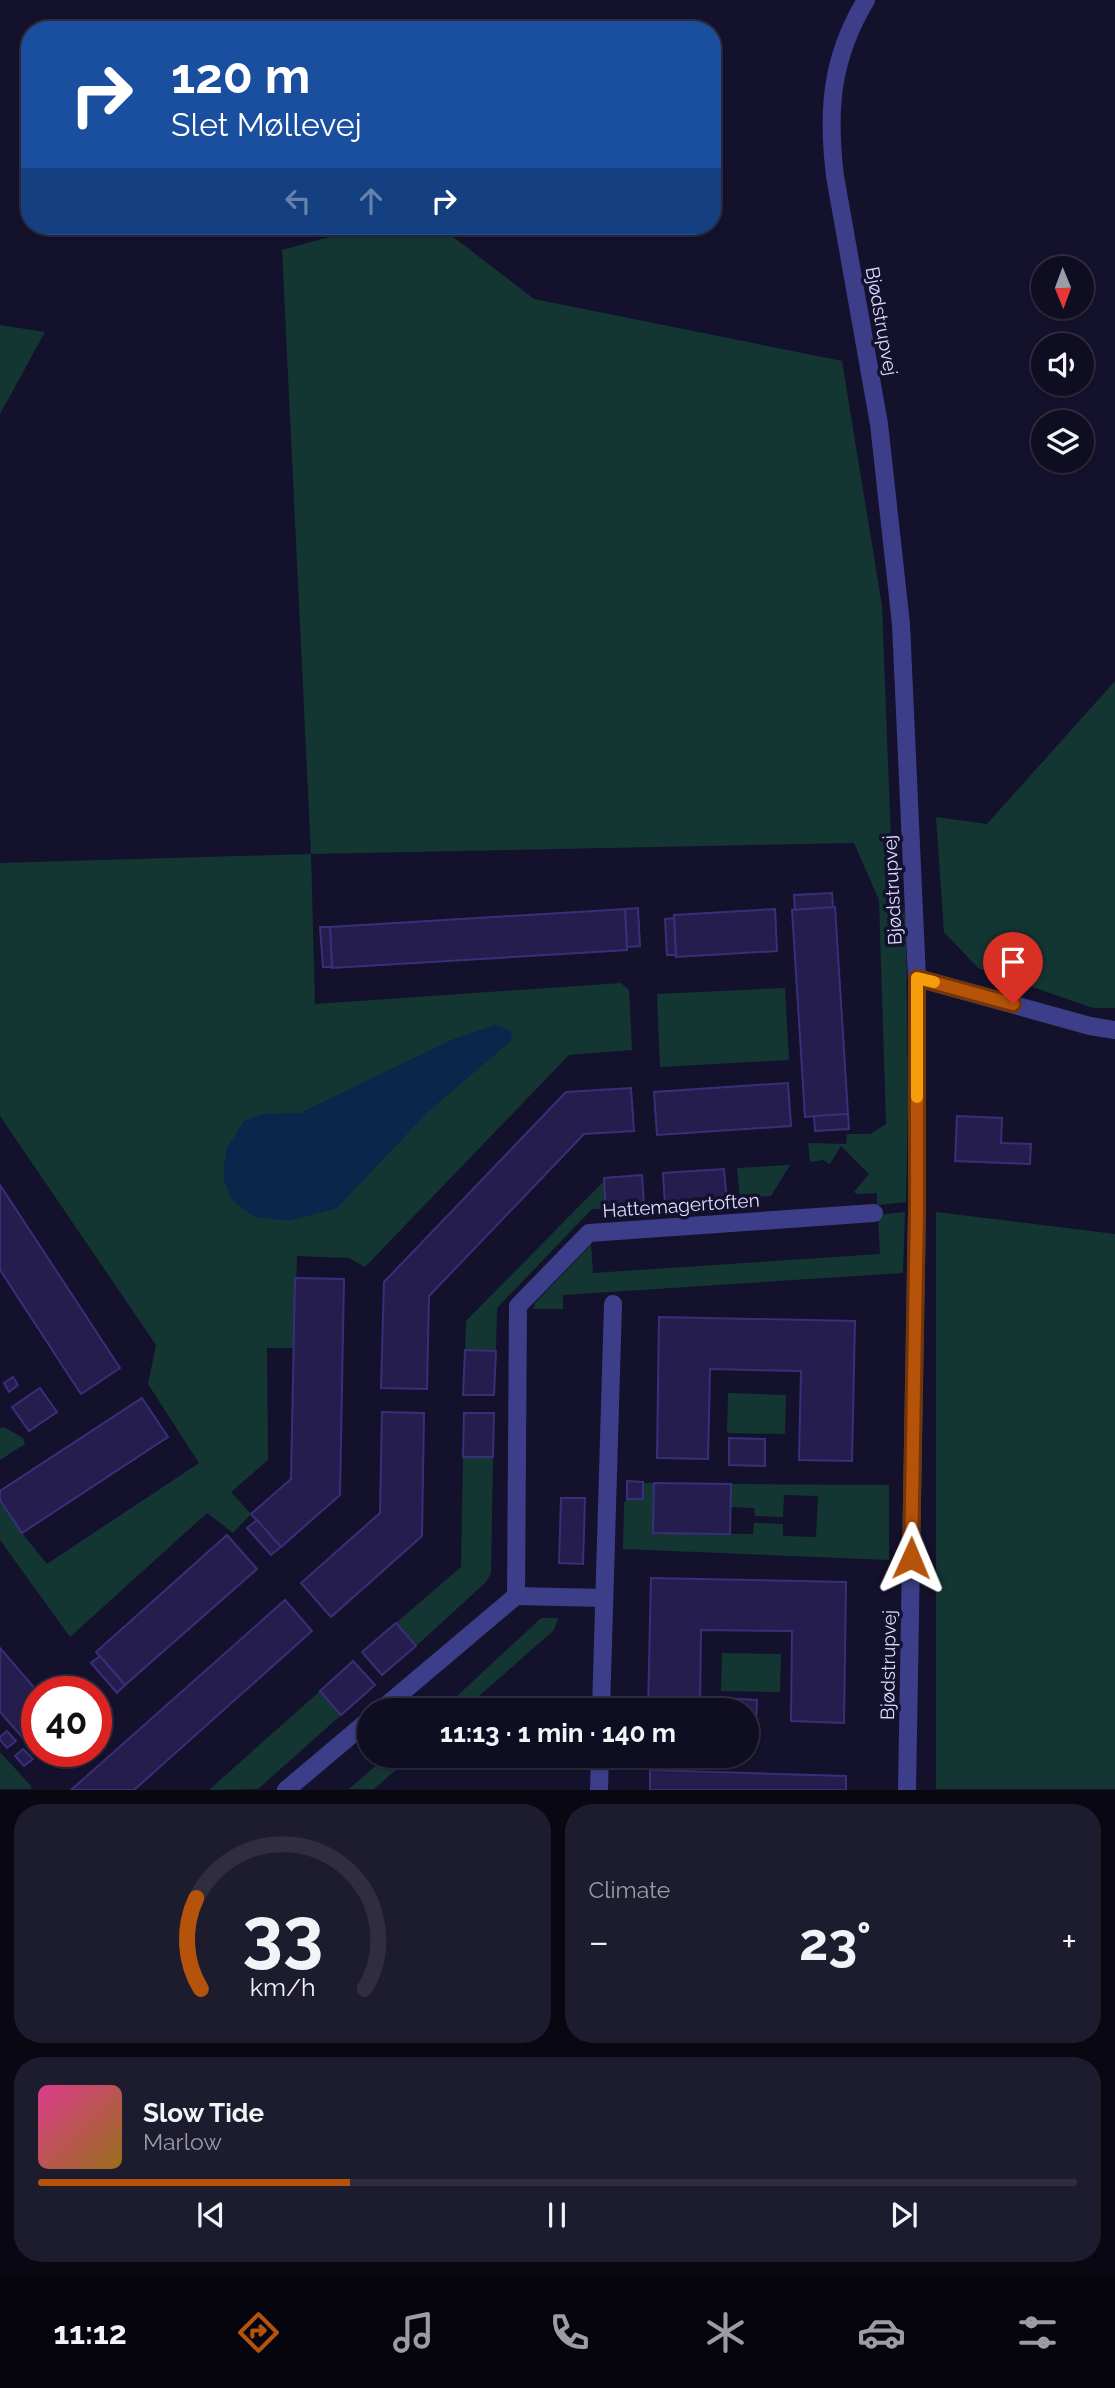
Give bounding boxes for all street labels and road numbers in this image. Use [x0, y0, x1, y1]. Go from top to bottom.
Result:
street label: Bjødstrupvej [862, 265, 902, 377]
street label: Bjødstrupvej [878, 834, 906, 946]
street label: Hattemagertoften [602, 1189, 760, 1221]
street label: Bjødstrupvej [876, 1610, 900, 1720]

